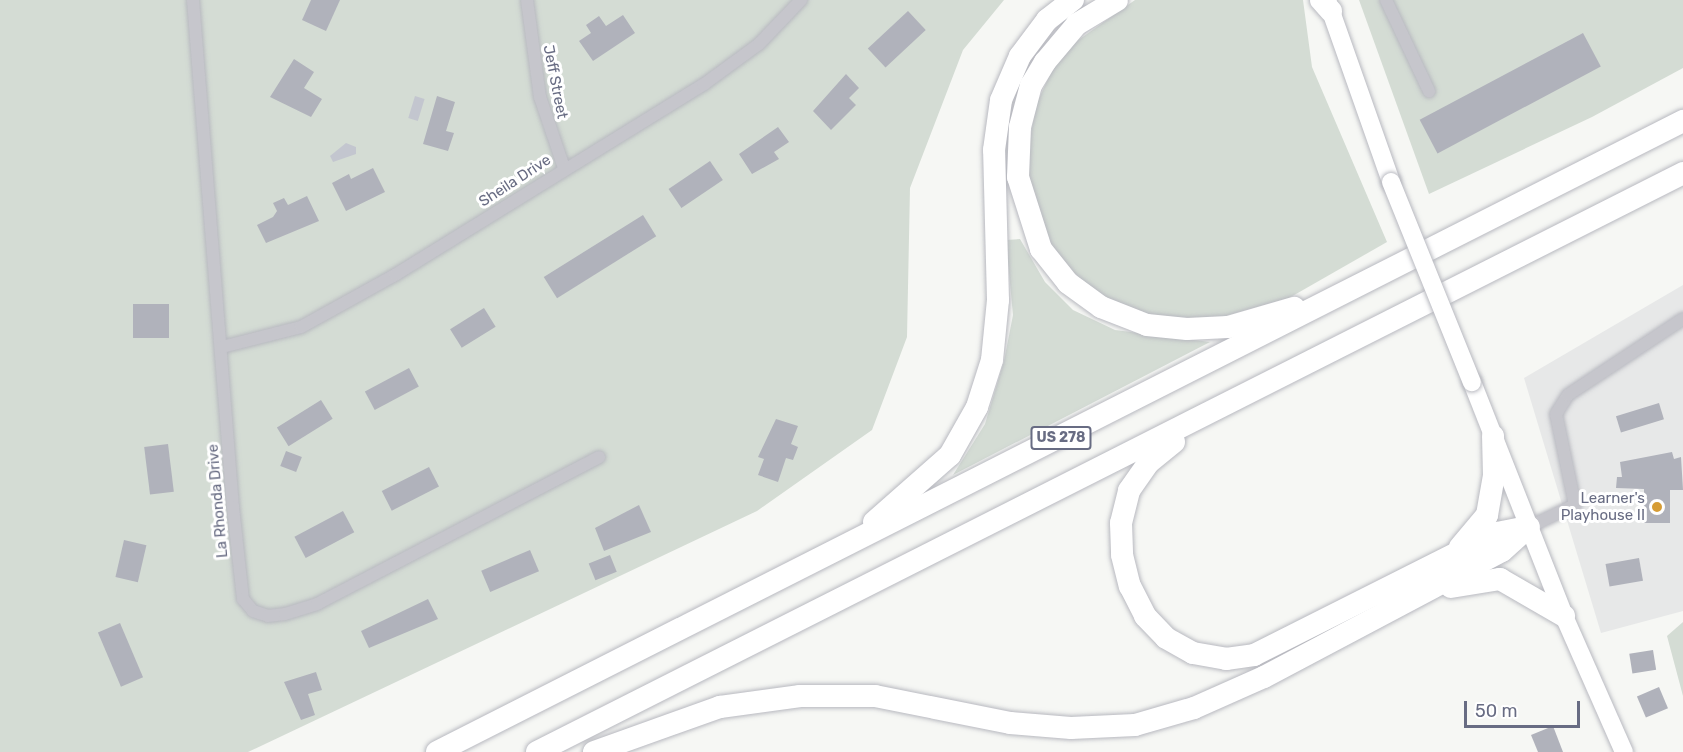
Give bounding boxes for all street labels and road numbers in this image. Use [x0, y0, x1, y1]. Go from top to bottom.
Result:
street label: Jeff Street [539, 43, 571, 121]
street label: Sheila Drive [476, 151, 554, 211]
road number: US 278 [1030, 427, 1092, 449]
street label: La Rhonda Drive [204, 443, 232, 559]

